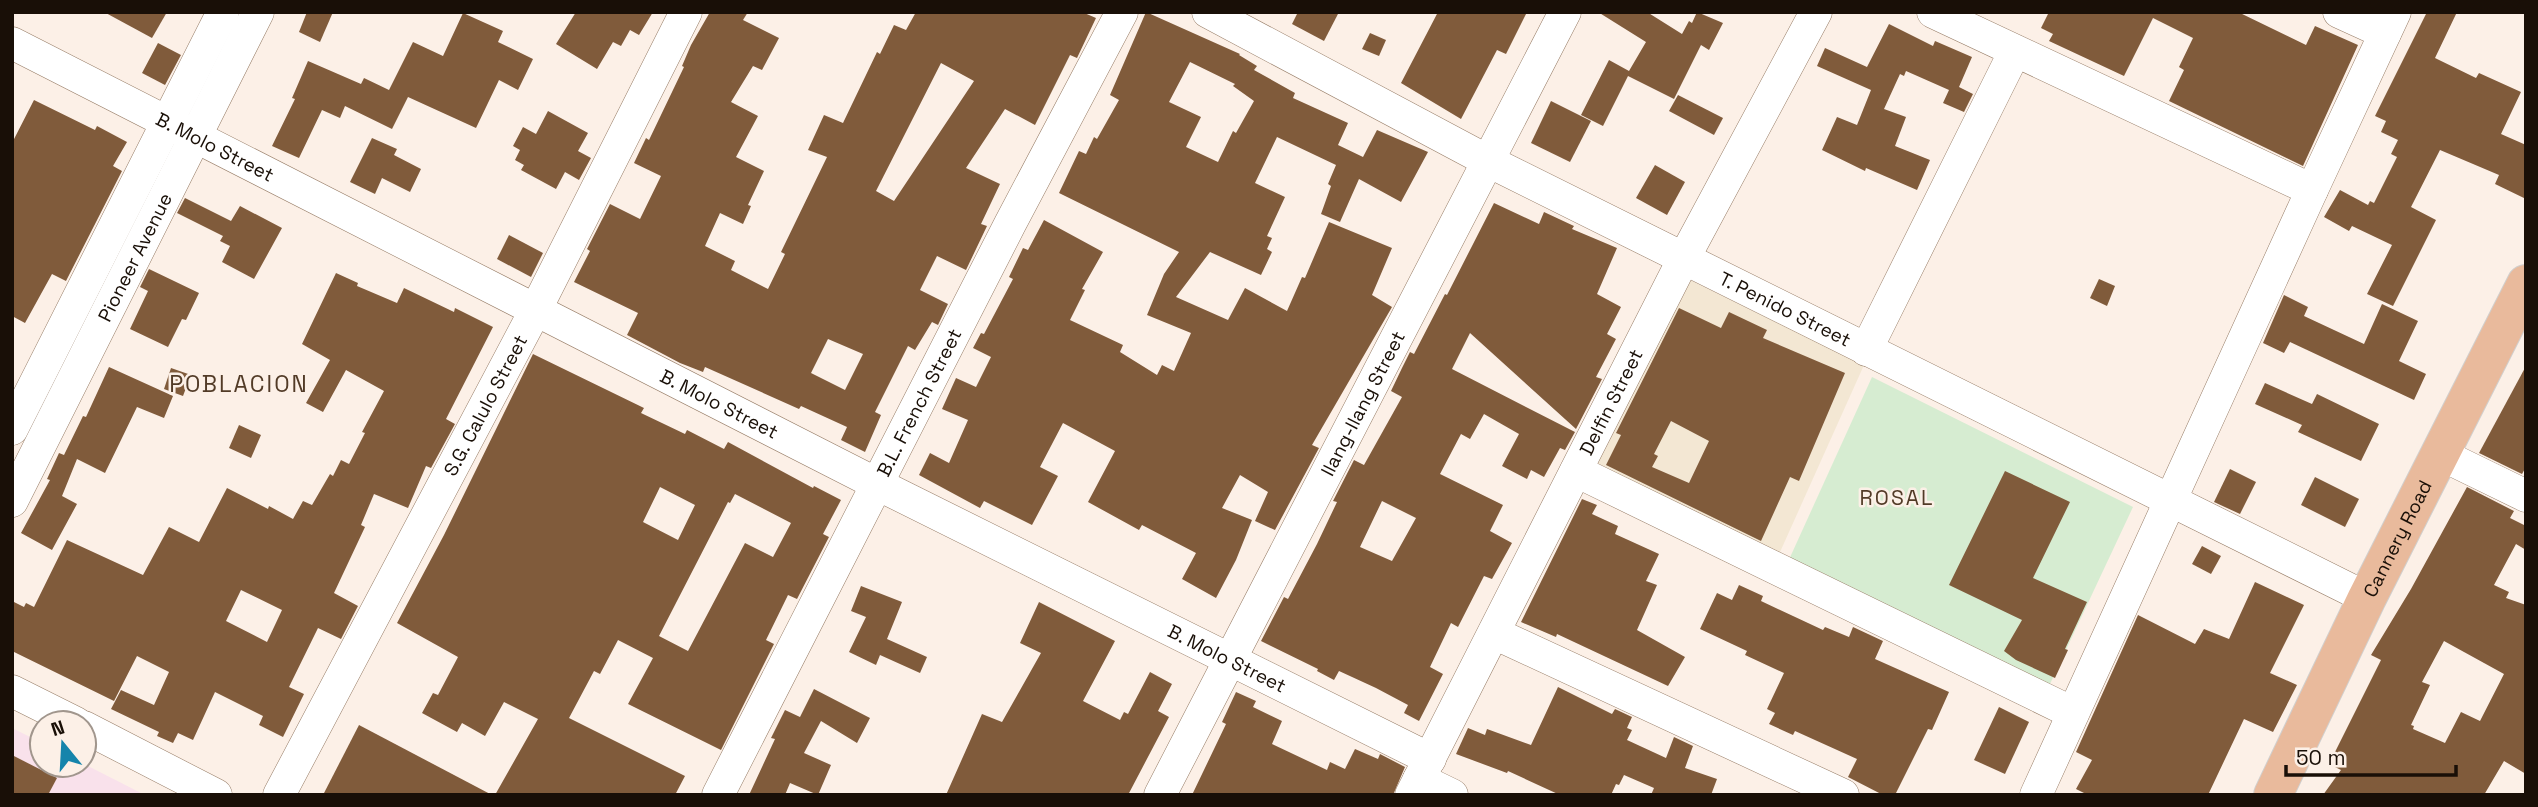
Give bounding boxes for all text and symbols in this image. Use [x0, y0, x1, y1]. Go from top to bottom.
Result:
street label: B. Molo Street [152, 106, 278, 187]
street label: Pioneer Avenue [92, 189, 178, 326]
street label: T. Penido Street [1715, 265, 1855, 352]
street label: B.L. French Street [871, 324, 967, 481]
street label: Ilang-Ilang Street [1315, 327, 1410, 480]
street label: S.G. Calulo Street [438, 330, 533, 480]
street label: Delfin Street [1573, 345, 1648, 459]
street label: B. Molo Street [656, 363, 783, 444]
district label: POBLACION [169, 369, 309, 399]
street label: Cannery Road [2357, 476, 2437, 601]
district label: ROSAL [1860, 484, 1934, 511]
street label: B. Molo Street [1164, 618, 1291, 698]
north arrow [28, 709, 98, 779]
text: N [48, 714, 68, 742]
scale bar [2286, 734, 2456, 778]
text: 50 m [2296, 744, 2346, 771]

